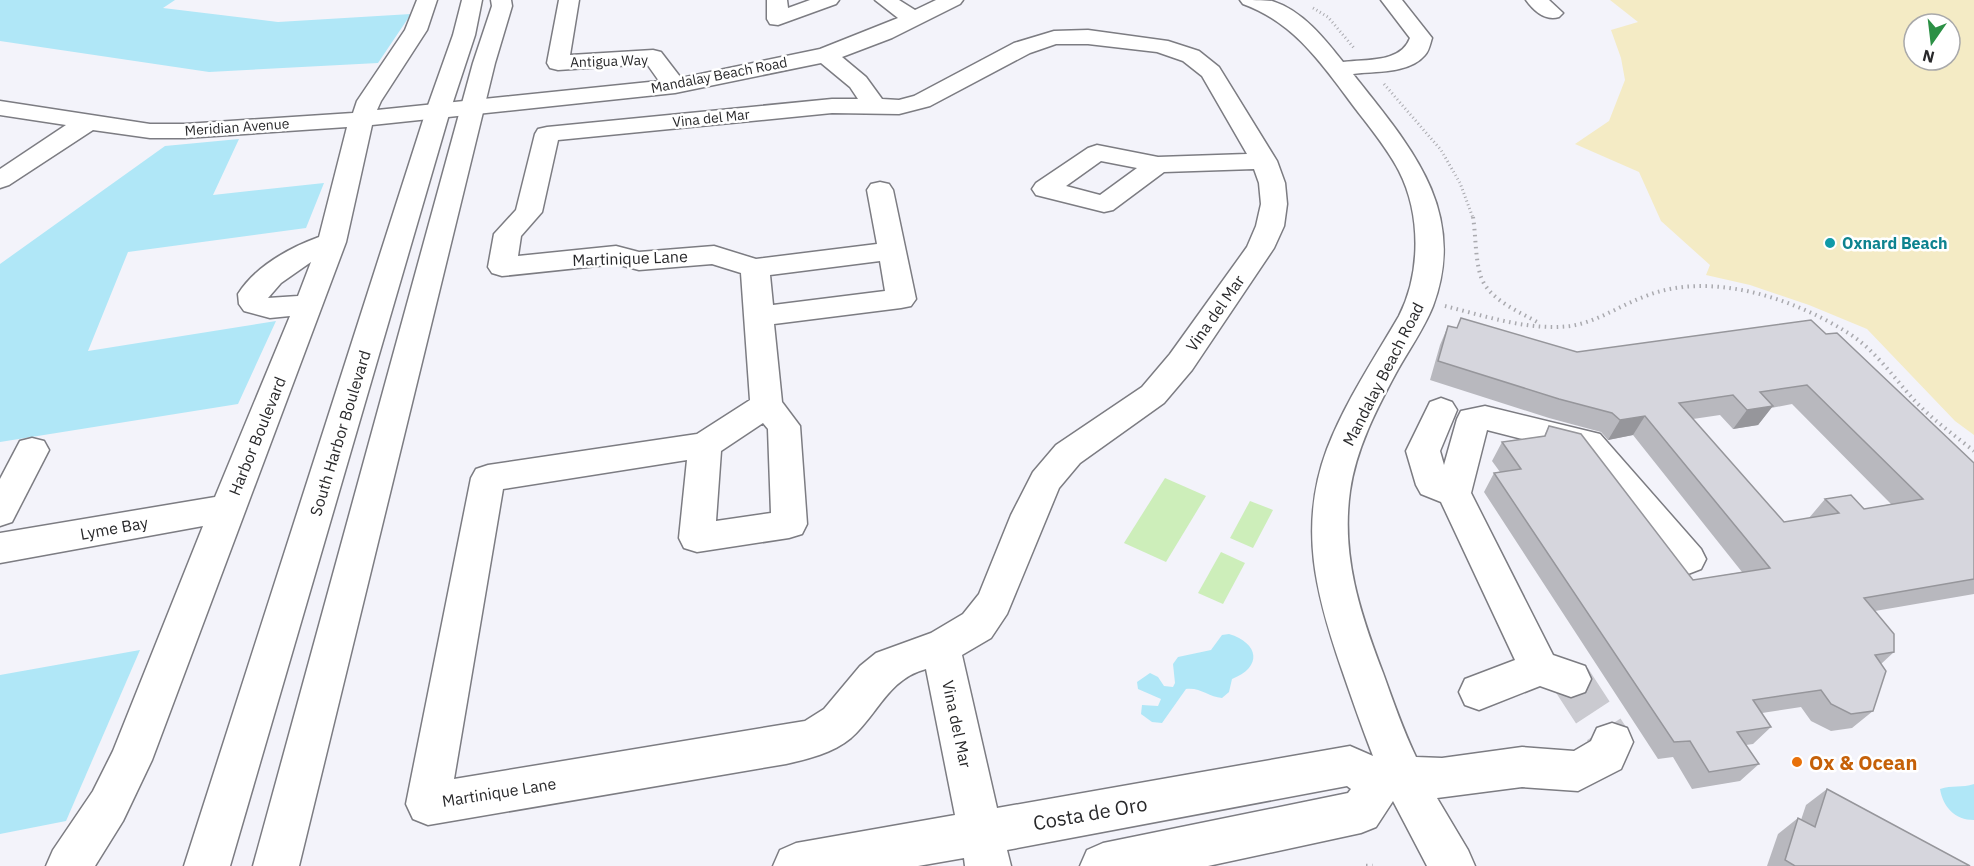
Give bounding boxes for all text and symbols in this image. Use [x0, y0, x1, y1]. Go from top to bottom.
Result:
north arrow [1902, 12, 1962, 72]
text: N [1920, 45, 1936, 68]
street label: Antigua Way [570, 51, 648, 71]
street label: Mandalay Beach Road [649, 53, 789, 97]
street label: Vina del Mar [671, 105, 751, 131]
street label: Meridian Avenue [184, 114, 290, 140]
place label: Oxnard Beach [1842, 233, 1948, 253]
marker: Oxnard Beach [1823, 236, 1837, 250]
street label: Martinique Lane [572, 246, 688, 270]
street label: Vina del Mar [1181, 271, 1249, 355]
street label: Mandalay Beach Road [1338, 299, 1428, 449]
street label: South Harbor Boulevard [305, 348, 375, 518]
street label: Harbor Boulevard [224, 374, 290, 498]
street label: Lyme Bay [78, 512, 150, 544]
street label: Vina del Mar [938, 679, 976, 770]
place label: Ox & Ocean [1809, 749, 1917, 776]
marker: Ox & Ocean [1790, 755, 1804, 769]
street label: Martinique Lane [440, 773, 558, 811]
street label: Costa de Oro [1031, 790, 1149, 836]

